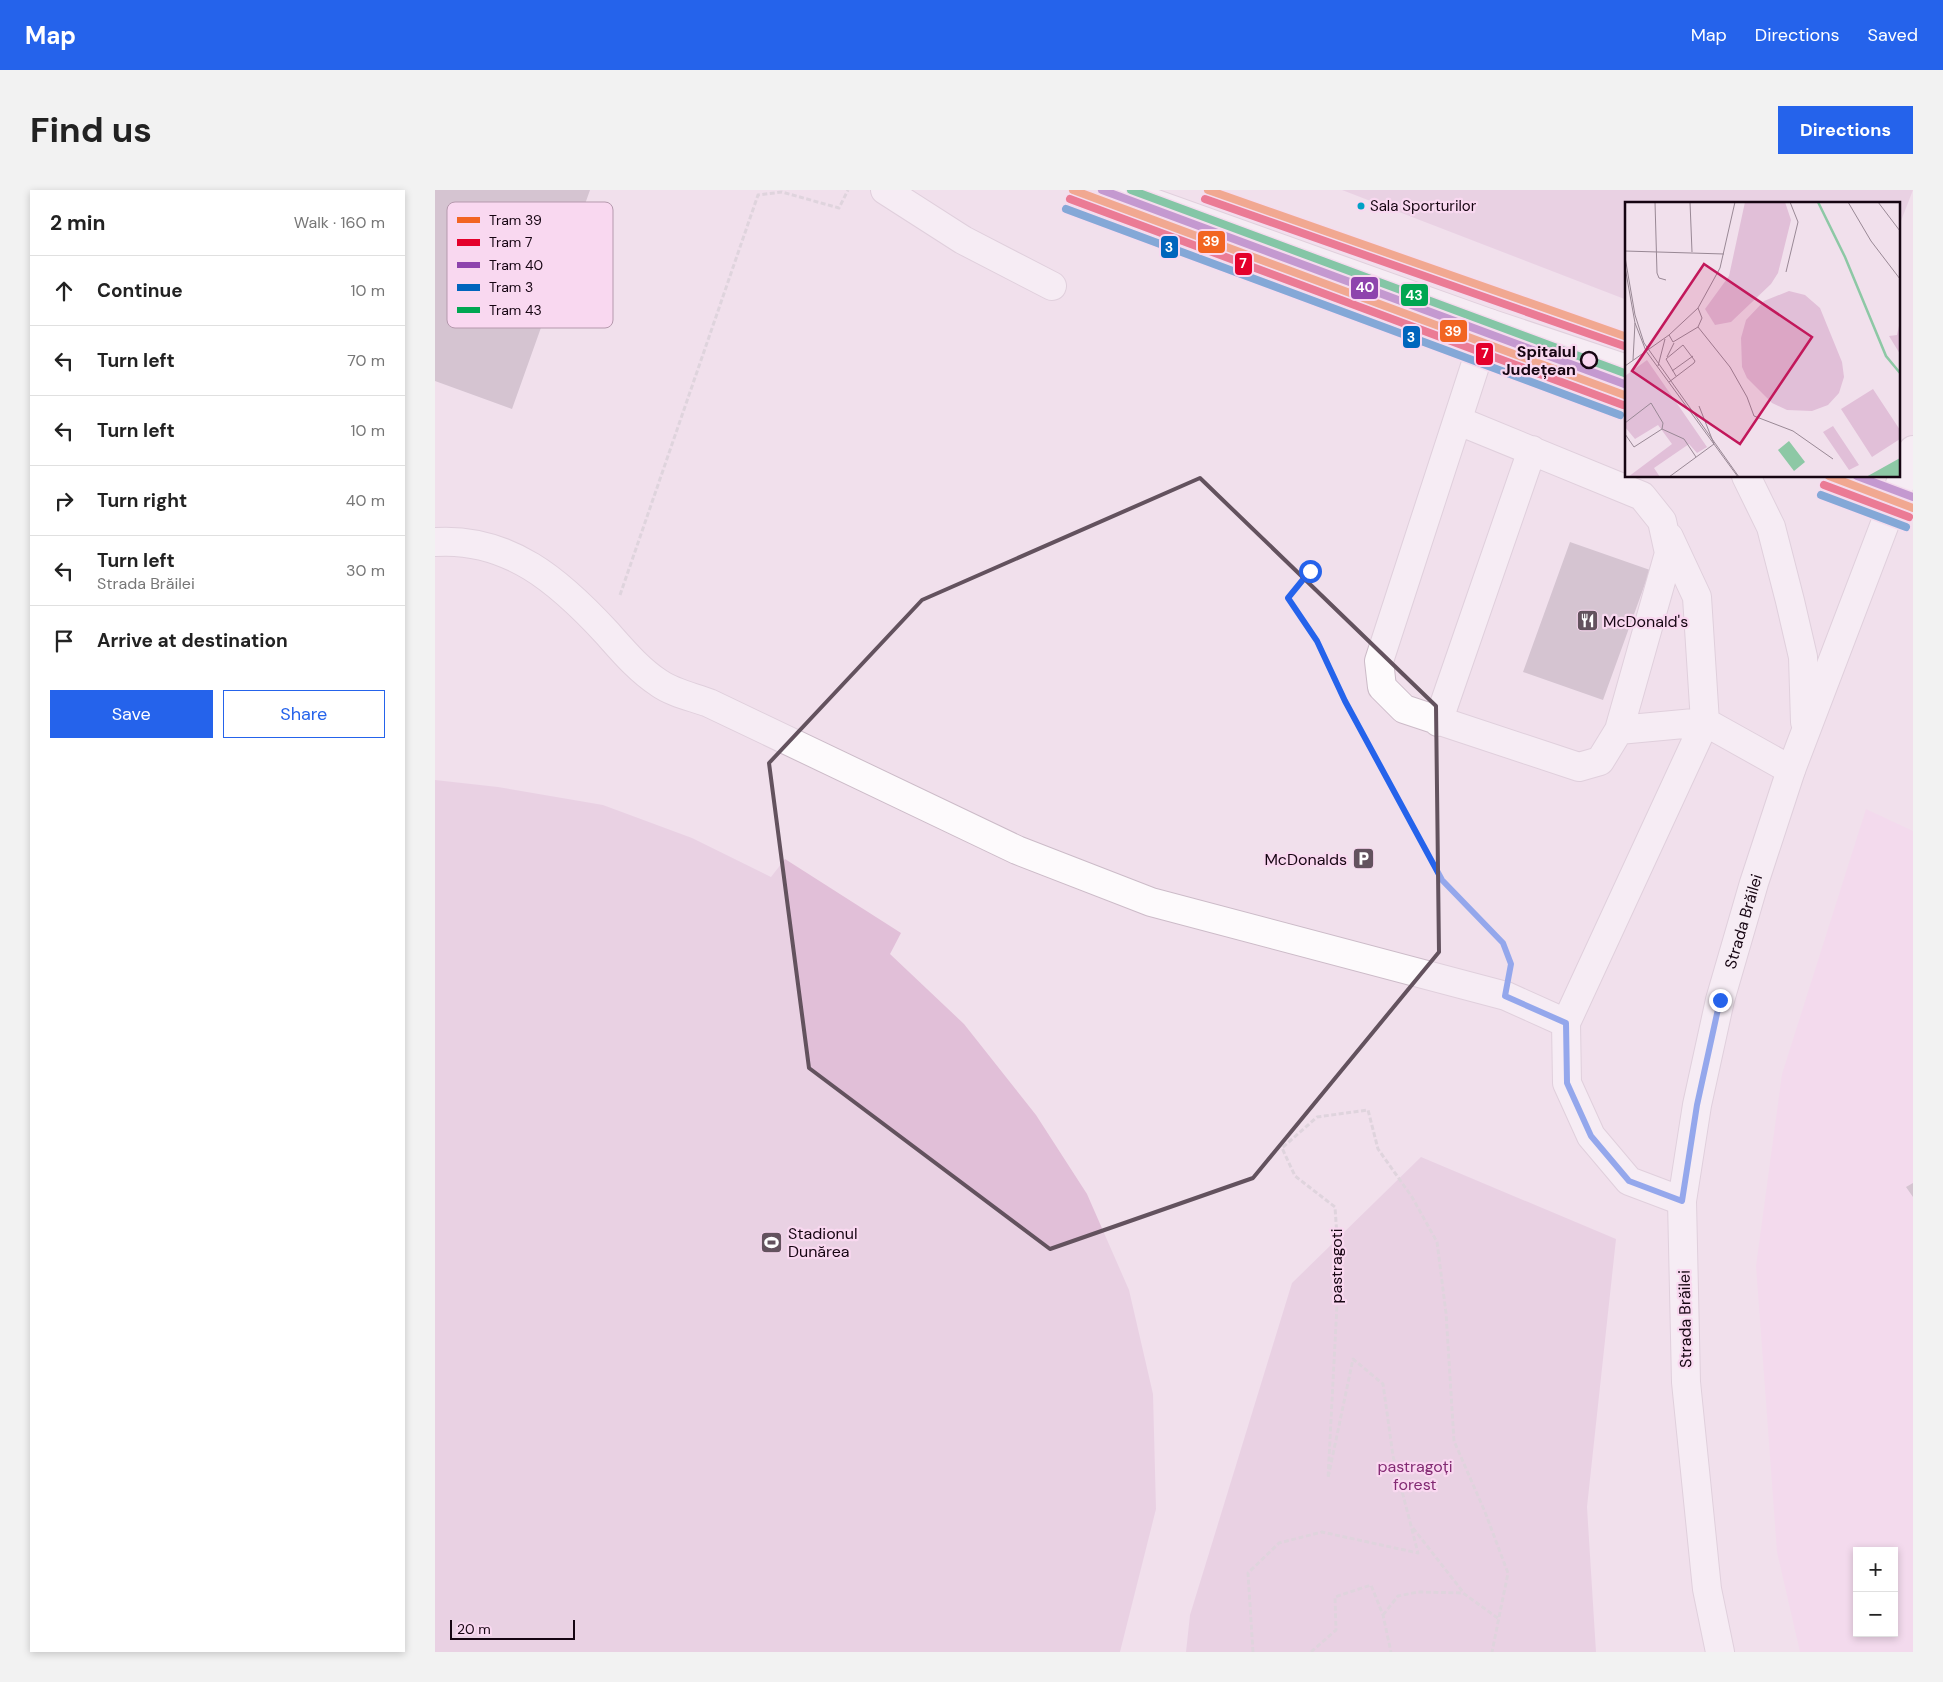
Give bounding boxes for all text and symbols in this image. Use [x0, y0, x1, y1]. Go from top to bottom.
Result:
text: Map [25, 20, 76, 51]
text: Map [1691, 23, 1727, 47]
text: Directions [1755, 23, 1840, 47]
text: Saved [1868, 23, 1918, 47]
button: Directions [1778, 106, 1913, 154]
text: Find us [30, 107, 152, 153]
place label: Sala Sporturilor [1370, 196, 1477, 216]
marker: Sala Sporturilor [1356, 201, 1366, 211]
legend [447, 202, 613, 328]
inset map [1625, 202, 1901, 478]
text: 2 min [50, 209, 106, 237]
text: Tram 39 [489, 211, 542, 229]
text: Walk · 160 m [294, 212, 385, 233]
line badge: 39 [1197, 230, 1226, 254]
text: 39 [1203, 232, 1220, 250]
text: Tram 7 [489, 233, 533, 251]
line badge: 3 [1160, 235, 1179, 259]
text: 3 [1165, 238, 1173, 256]
line badge: 7 [1234, 252, 1253, 276]
text: 7 [1239, 254, 1247, 272]
text: Tram 40 [489, 256, 543, 274]
line badge: 40 [1350, 276, 1379, 300]
icon: ahead [50, 277, 78, 305]
text: Continue [97, 278, 183, 303]
text: Tram 3 [489, 278, 533, 296]
text: 40 [1356, 278, 1375, 296]
text: 10 m [351, 280, 385, 301]
line badge: 43 [1400, 283, 1429, 307]
text: 43 [1405, 286, 1423, 304]
text: Tram 43 [489, 301, 542, 319]
line badge: 39 [1439, 319, 1468, 343]
text: 39 [1445, 322, 1462, 340]
line badge: 3 [1402, 325, 1421, 349]
text: 3 [1407, 328, 1415, 346]
place label: Spitalul Județean [1502, 341, 1576, 380]
line badge: 7 [1475, 342, 1494, 366]
text: 7 [1481, 344, 1489, 362]
icon: left [50, 347, 78, 375]
text: Turn left [97, 348, 175, 373]
text: 70 m [347, 350, 385, 371]
marker: Spitalul Județean [1580, 351, 1598, 369]
icon: left [50, 417, 78, 445]
text: Turn left [97, 418, 175, 443]
text: 10 m [351, 420, 385, 441]
icon: right [50, 487, 78, 515]
text: Turn right [97, 488, 187, 513]
text: 40 m [346, 490, 385, 511]
text: Turn left [97, 548, 175, 573]
icon: left [50, 557, 78, 585]
text: 30 m [346, 560, 385, 581]
route start [1299, 560, 1322, 583]
text: Strada Brăilei [97, 573, 195, 594]
restaurant icon: McDonald's [1575, 609, 1599, 633]
place label: McDonald's [1603, 611, 1688, 632]
icon: arrive [50, 627, 78, 655]
text: Arrive at destination [97, 628, 288, 653]
button: Save [50, 690, 213, 738]
button: Share [223, 690, 385, 738]
parking icon: McDonalds [1351, 847, 1375, 871]
place label: McDonalds [1264, 849, 1347, 870]
street label: Strada Brăilei [1719, 871, 1767, 971]
route end [1709, 989, 1732, 1012]
place label: Stadionul Dunărea [788, 1223, 858, 1262]
street label: pastragoti [1326, 1228, 1347, 1304]
sports icon: Stadionul Dunărea [760, 1230, 784, 1254]
street label: Strada Brăilei [1674, 1270, 1696, 1368]
park label: pastragoți forest [1377, 1456, 1453, 1495]
map controls [1853, 1547, 1898, 1637]
button: + [1853, 1547, 1898, 1592]
button: − [1853, 1592, 1898, 1637]
scale bar [450, 1617, 575, 1640]
text: 20 m [457, 1620, 491, 1638]

